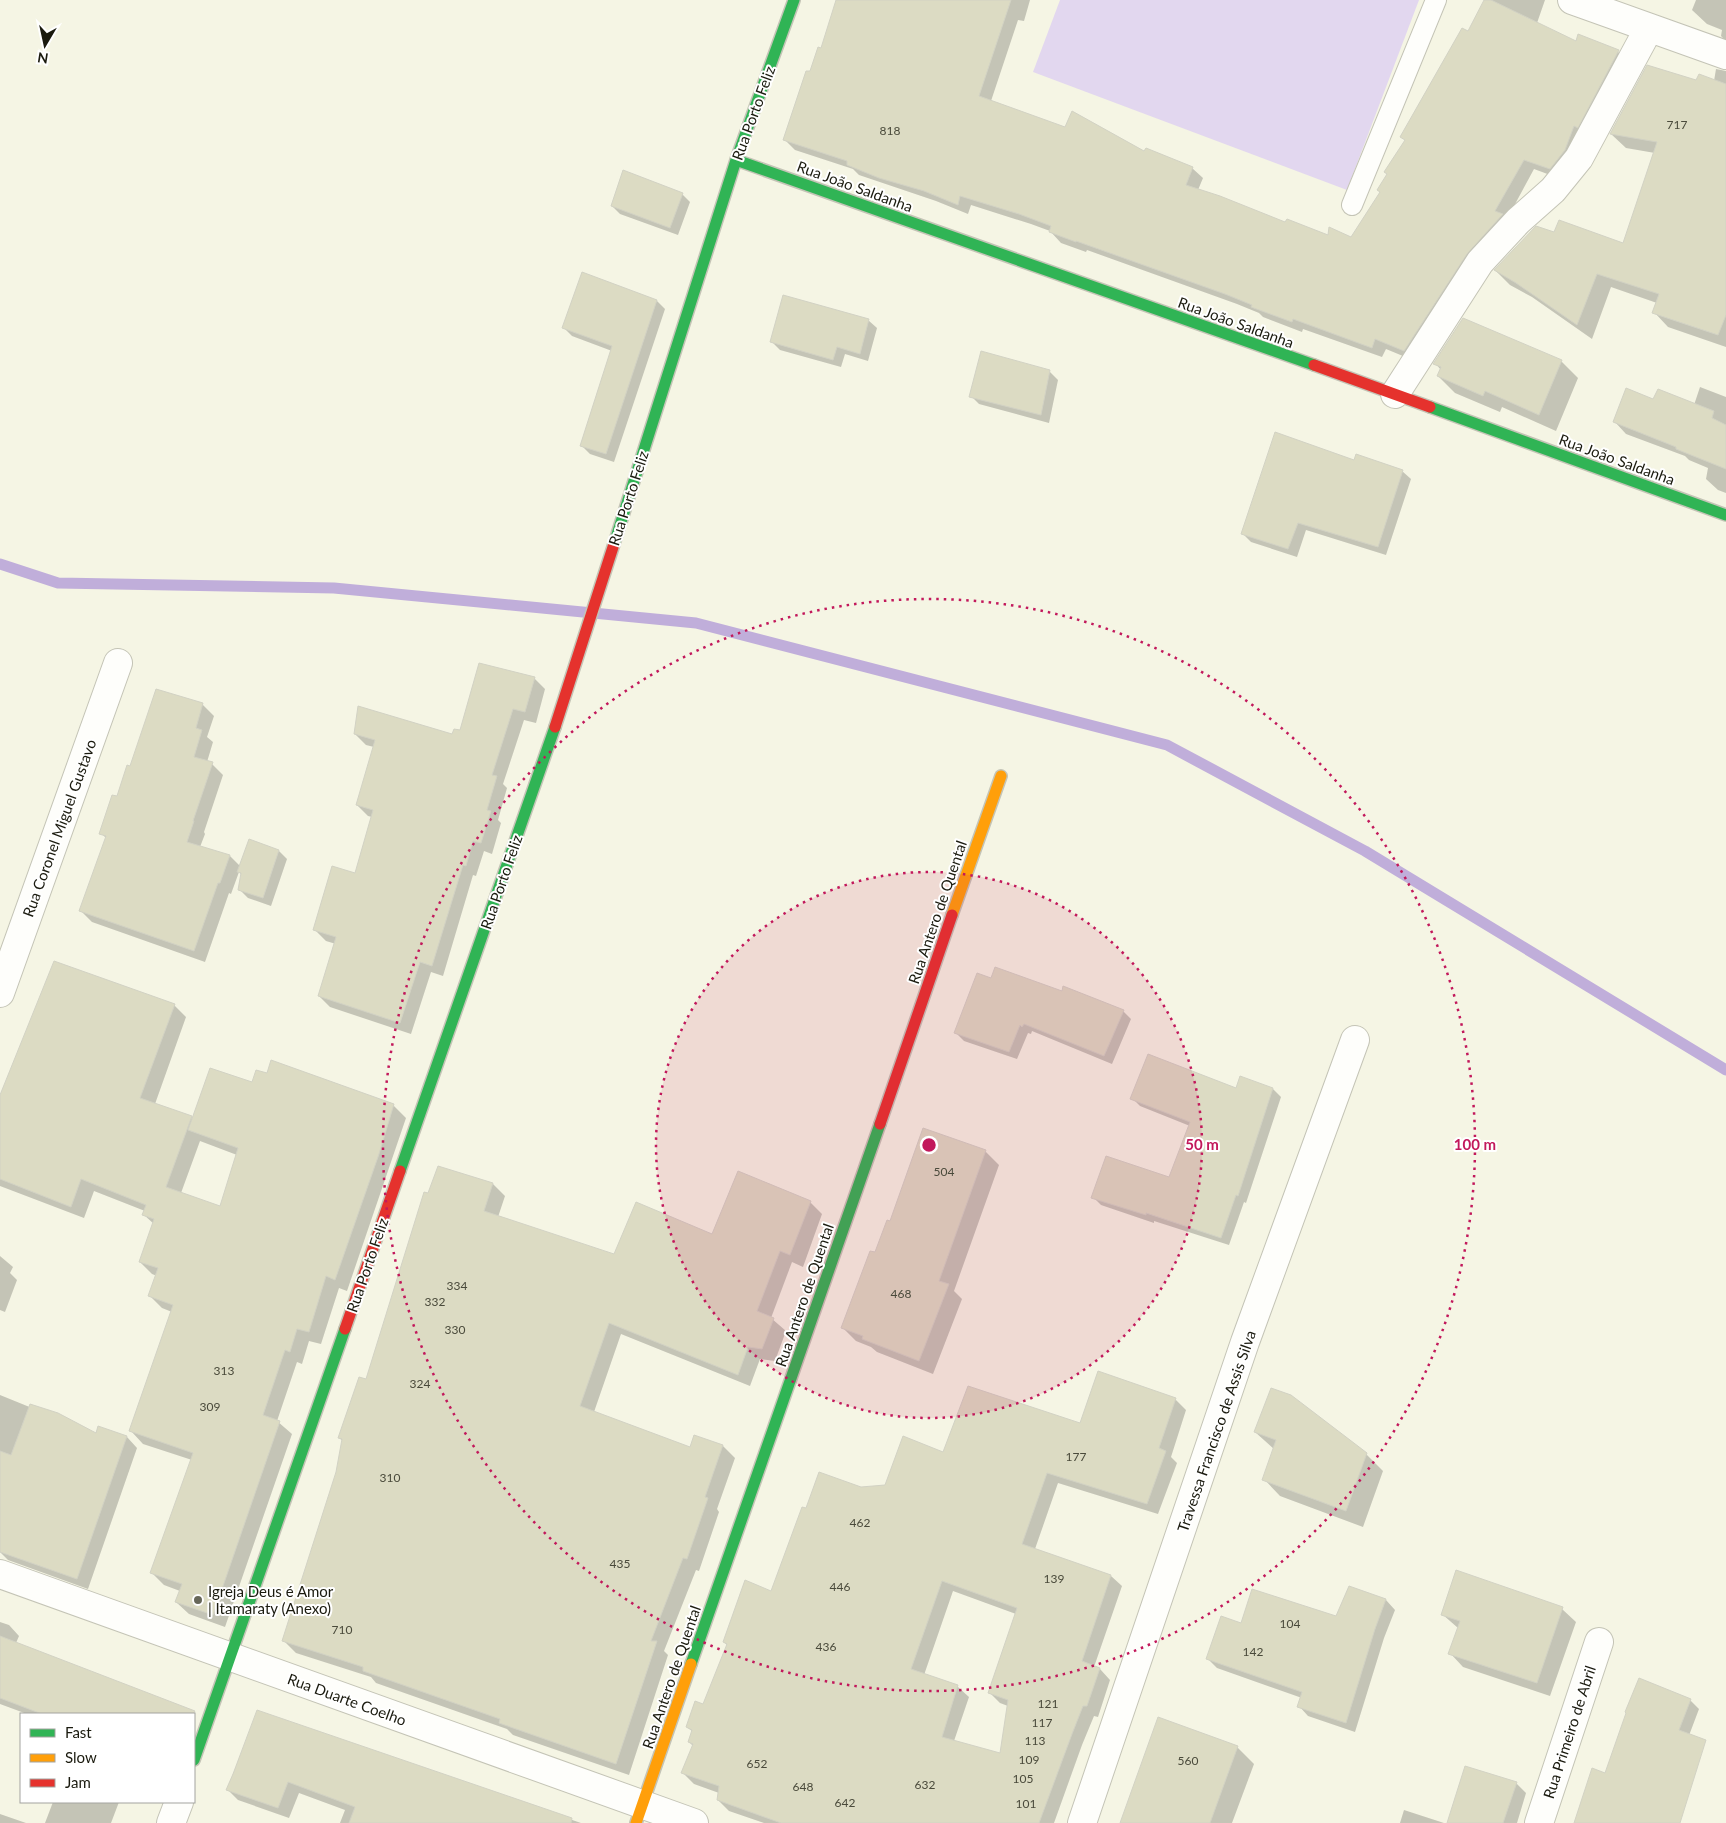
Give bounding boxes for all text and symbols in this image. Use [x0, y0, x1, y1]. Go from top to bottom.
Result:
north arrow [20, 20, 70, 70]
text: N [36, 49, 50, 68]
street label: Rua Porto Feliz [728, 63, 778, 162]
house number: 717 [1667, 117, 1687, 132]
house number: 818 [880, 123, 900, 138]
street label: Rua João Saldanha [795, 157, 915, 215]
street label: Rua João Saldanha [1176, 293, 1296, 351]
street label: Rua João Saldanha [1557, 430, 1677, 488]
street label: Rua Porto Feliz [604, 448, 652, 548]
street label: Rua Coronel Miguel Gustavo [18, 737, 100, 919]
street label: Rua Porto Feliz [476, 832, 526, 932]
street label: Rua Antero de Quental [904, 838, 970, 986]
text: 50 m [1185, 1135, 1219, 1153]
text: 100 m [1454, 1135, 1496, 1153]
centre of rings [920, 1136, 938, 1154]
house number: 504 [934, 1164, 954, 1179]
street label: Rua Porto Feliz [342, 1215, 392, 1315]
street label: Rua Antero de Quental [771, 1221, 837, 1369]
house number: 334 [447, 1278, 467, 1293]
house number: 468 [891, 1286, 911, 1301]
house number: 332 [425, 1294, 445, 1309]
house number: 330 [445, 1322, 465, 1337]
street label: Travessa Francisco de Assis Silva [1173, 1328, 1259, 1534]
house number: 313 [214, 1363, 234, 1378]
house number: 324 [410, 1376, 430, 1391]
house number: 309 [200, 1399, 220, 1414]
house number: 177 [1066, 1449, 1086, 1464]
house number: 310 [380, 1470, 400, 1485]
house number: 462 [850, 1515, 870, 1530]
house number: 435 [610, 1556, 630, 1571]
house number: 139 [1044, 1571, 1064, 1586]
house number: 446 [830, 1579, 850, 1594]
place label: Igreja Deus é Amor | Itamaraty (Anexo) [208, 1582, 334, 1617]
marker: Igreja Deus é Amor | Itamaraty (Anexo) [192, 1594, 204, 1606]
street label: Rua Antero de Quental [638, 1603, 704, 1751]
house number: 104 [1280, 1616, 1300, 1631]
house number: 710 [332, 1622, 352, 1637]
house number: 436 [816, 1639, 836, 1654]
house number: 142 [1243, 1644, 1263, 1659]
street label: Rua Primeiro de Abril [1539, 1663, 1599, 1801]
street label: Rua Duarte Coelho [285, 1669, 409, 1729]
house number: 121 [1038, 1696, 1058, 1711]
legend [20, 1713, 195, 1803]
house number: 117 [1032, 1715, 1052, 1730]
text: Fast [65, 1723, 92, 1741]
house number: 113 [1025, 1733, 1045, 1748]
text: Slow [65, 1748, 97, 1766]
house number: 109 [1019, 1752, 1039, 1767]
house number: 560 [1178, 1753, 1198, 1768]
house number: 652 [747, 1756, 767, 1771]
house number: 105 [1013, 1771, 1033, 1786]
text: Jam [65, 1773, 91, 1791]
house number: 632 [915, 1777, 935, 1792]
house number: 648 [793, 1779, 813, 1794]
house number: 642 [835, 1795, 855, 1810]
house number: 101 [1016, 1796, 1036, 1811]

